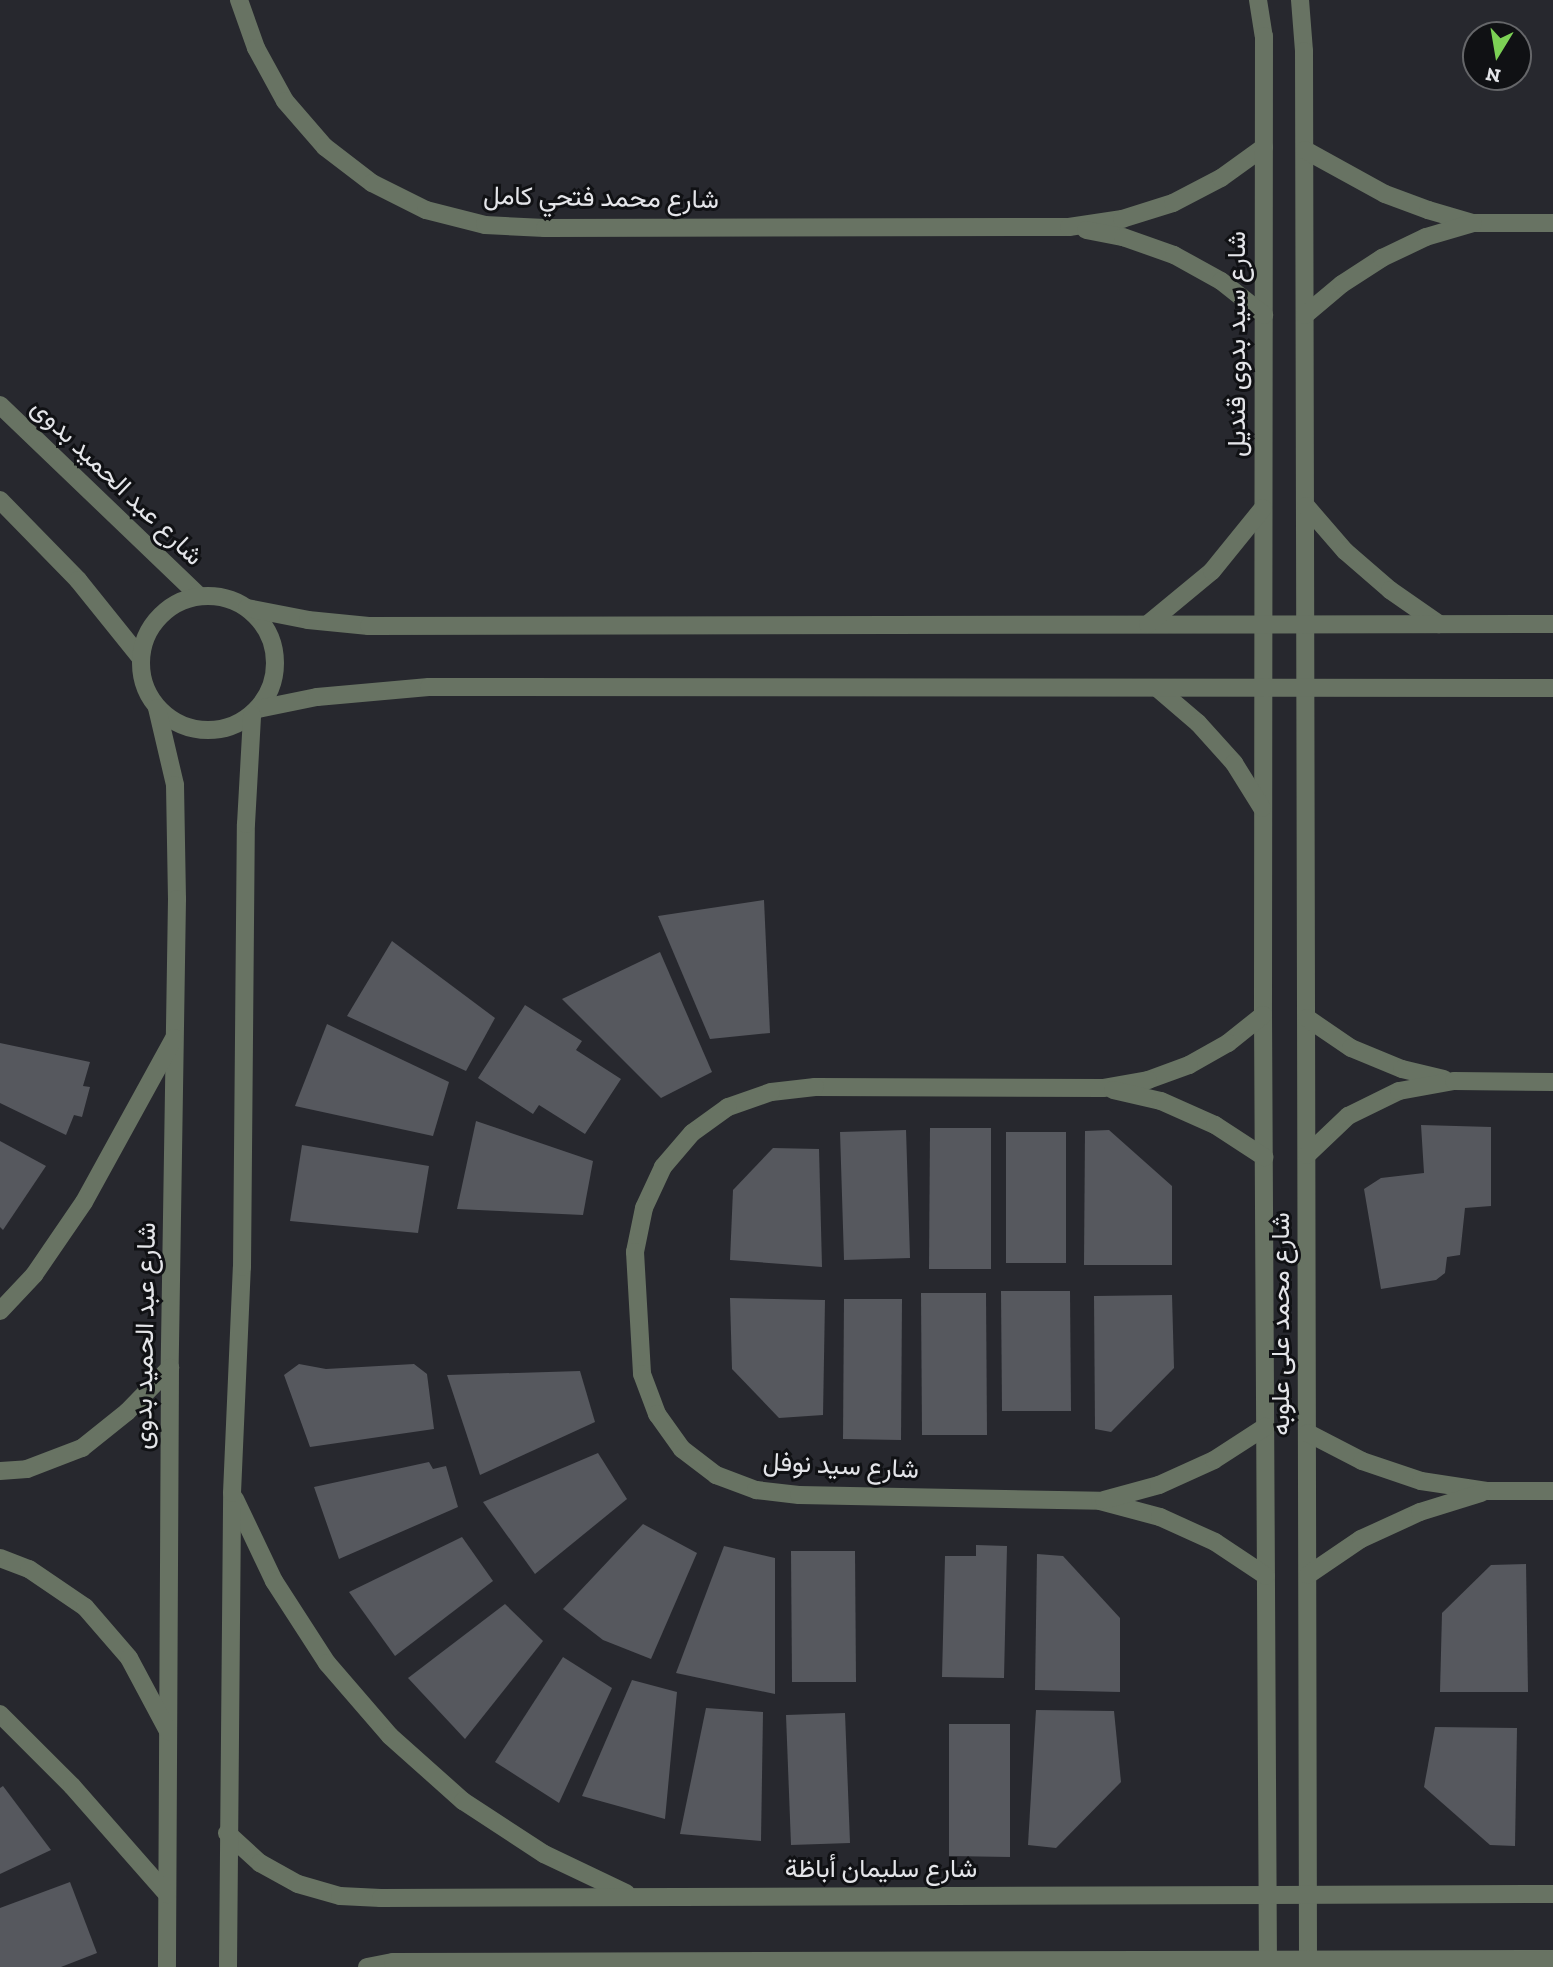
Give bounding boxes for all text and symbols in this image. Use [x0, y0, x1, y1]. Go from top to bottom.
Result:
north arrow [1462, 21, 1532, 91]
text: N [1484, 62, 1503, 88]
street label: شارع محمد فتحي كامل [483, 180, 719, 216]
street label: شارع سيد بدوى قنديل [1221, 231, 1253, 457]
street label: شارع عبد الحميد بدوى [24, 392, 210, 572]
street label: شارع محمد على علوبه [1265, 1212, 1297, 1436]
street label: شارع عبد الحميد بدوى [127, 1222, 163, 1450]
street label: شارع سيد نوفل [762, 1446, 920, 1486]
street label: شارع سليمان أباظة [785, 1853, 977, 1885]

